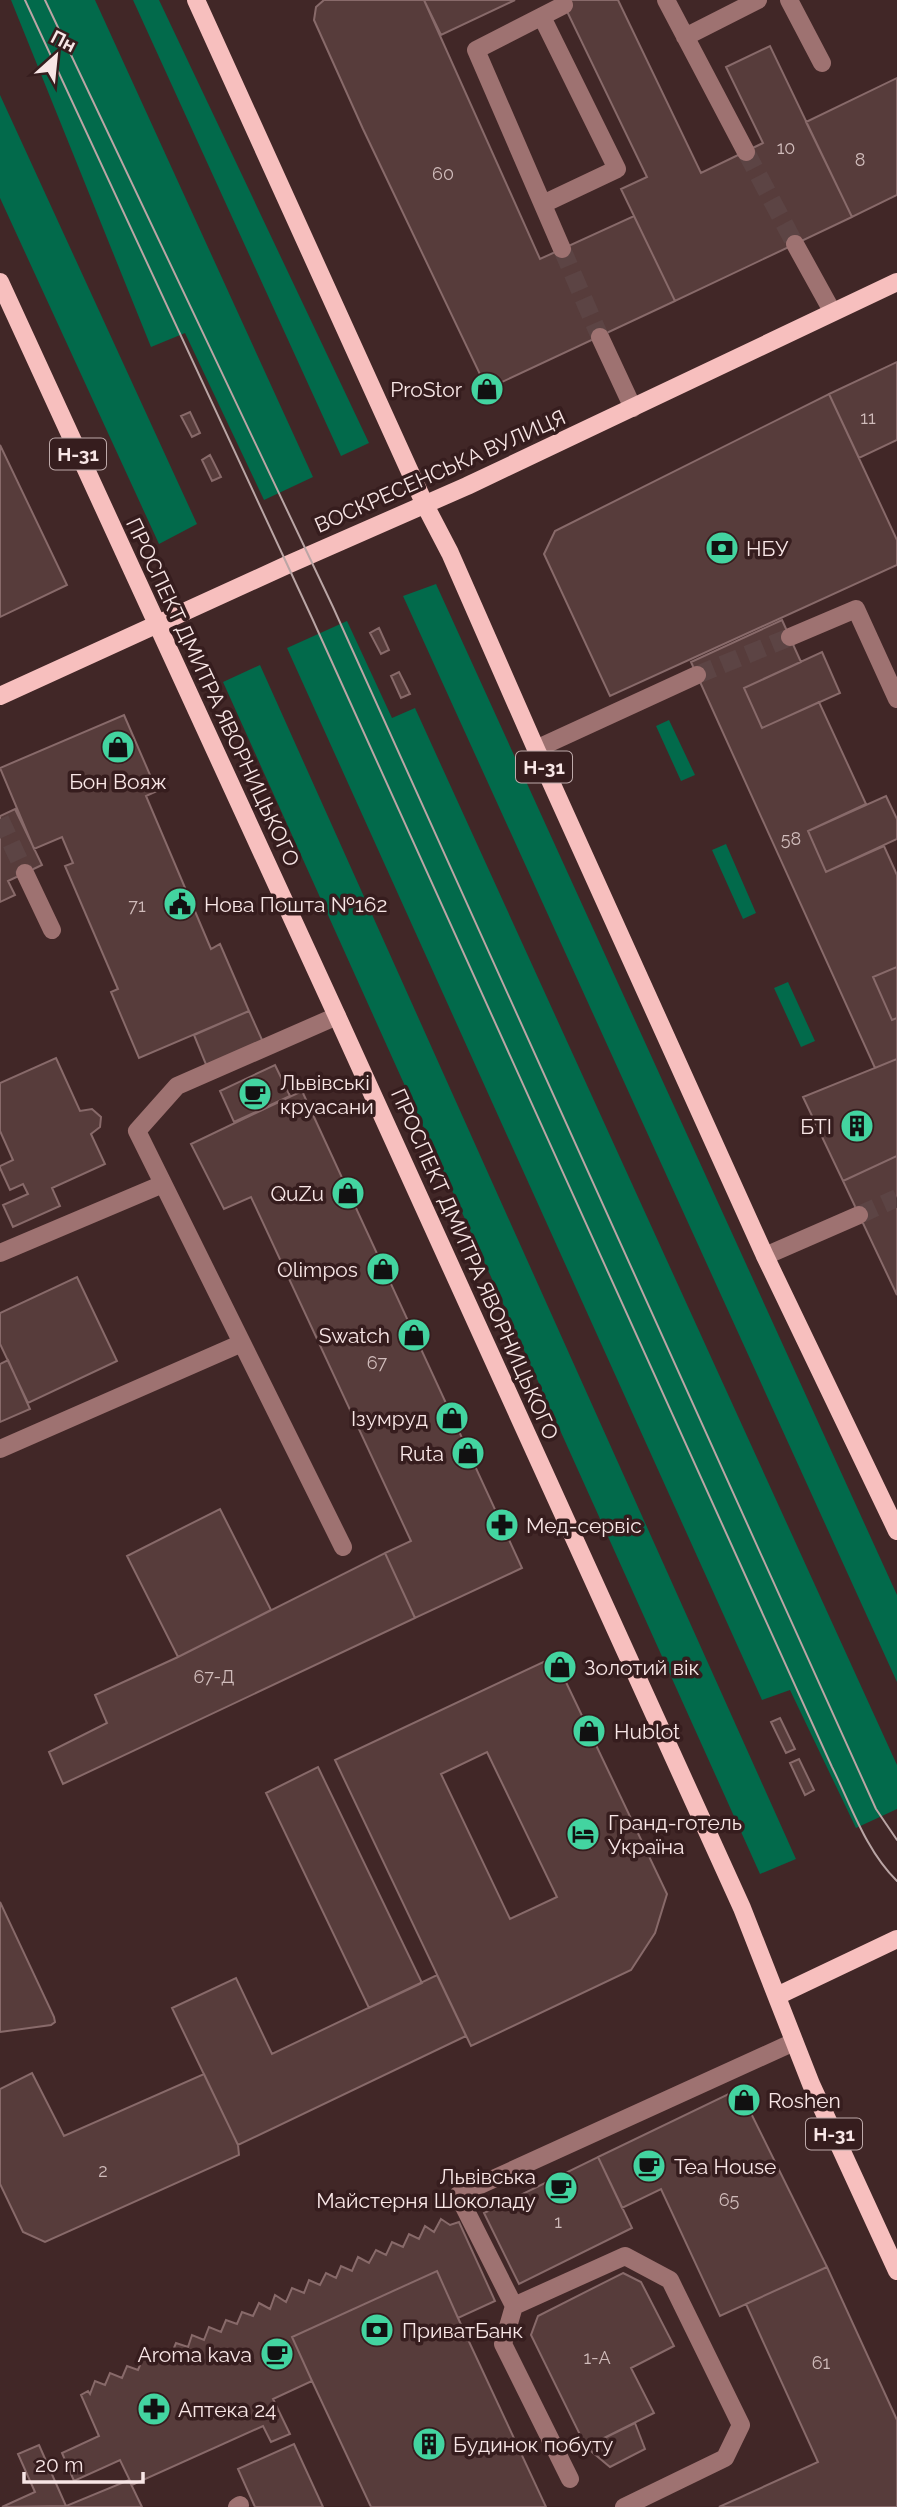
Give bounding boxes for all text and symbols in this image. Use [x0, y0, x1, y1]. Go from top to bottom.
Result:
north arrow [21, 21, 91, 91]
text: Пн [47, 25, 80, 56]
house number: 10 [777, 137, 795, 158]
house number: 8 [855, 149, 865, 170]
house number: 60 [432, 163, 454, 184]
shop icon: ProStor [468, 370, 506, 408]
place label: ProStor [390, 377, 463, 402]
street label: ВОСКРЕСЕНСЬКА ВУЛИЦЯ [311, 404, 569, 538]
house number: 11 [860, 407, 876, 428]
road number: Н-31 [50, 438, 106, 470]
street label: ПРОСПЕКТ ДМИТРА ЯВОРНИЦЬКОГО [121, 514, 305, 870]
bank icon: НБУ [703, 529, 741, 567]
place label: НБУ [746, 536, 789, 561]
shop icon: Бон Вояж [99, 728, 137, 766]
road number: Н-31 [516, 752, 572, 782]
place label: Бон Вояж [69, 769, 167, 794]
house number: 58 [781, 828, 801, 849]
public building icon: Нова Пошта №162 [161, 885, 199, 923]
place label: Нова Пошта №162 [204, 892, 387, 917]
house number: 71 [128, 895, 146, 916]
place label: Львівські круасани [280, 1070, 374, 1119]
cafe icon: Львівські круасани [236, 1075, 274, 1113]
street label: ПРОСПЕКТ ДМИТРА ЯВОРНИЦЬКОГО [386, 1085, 564, 1443]
building icon: БТІ [838, 1107, 876, 1145]
place label: БТІ [800, 1114, 832, 1139]
shop icon: QuZu [329, 1174, 367, 1212]
place label: QuZu [270, 1181, 324, 1206]
shop icon: Olimpos [364, 1250, 402, 1288]
place label: Olimpos [277, 1257, 358, 1282]
shop icon: Swatch [395, 1316, 433, 1354]
place label: Swatch [319, 1323, 390, 1348]
house number: 67 [367, 1352, 388, 1373]
shop icon: Ізумруд [433, 1399, 471, 1437]
place label: Ізумруд [351, 1406, 428, 1431]
shop icon: Ruta [449, 1434, 487, 1472]
place label: Ruta [399, 1441, 444, 1466]
pharmacy icon: Мед-сервіс [483, 1506, 521, 1544]
place label: Мед-сервіс [526, 1513, 642, 1538]
shop icon: Золотий вік [541, 1648, 579, 1686]
place label: Золотий вік [584, 1655, 700, 1680]
house number: 67-Д [193, 1666, 235, 1687]
shop icon: Hublot [570, 1712, 608, 1750]
place label: Hublot [614, 1719, 680, 1744]
place label: Гранд-готель Україна [608, 1810, 742, 1859]
hotel icon: Гранд-готель Україна [564, 1815, 602, 1853]
shop icon: Roshen [725, 2081, 763, 2119]
place label: Roshen [768, 2088, 841, 2113]
road number: Н-31 [806, 2118, 862, 2150]
cafe icon: Tea House [630, 2147, 668, 2185]
place label: Tea House [674, 2154, 776, 2179]
house number: 2 [98, 2160, 108, 2181]
place label: Львівська Майстерня Шоколаду [316, 2164, 536, 2213]
cafe icon: Львівська Майстерня Шоколаду [542, 2169, 580, 2207]
house number: 65 [719, 2189, 740, 2210]
house number: 1 [554, 2211, 562, 2232]
bank icon: ПриватБанк [358, 2311, 396, 2349]
place label: ПриватБанк [402, 2318, 523, 2343]
cafe icon: Aroma kava [258, 2335, 296, 2373]
place label: Aroma kava [138, 2342, 252, 2367]
house number: 1-А [583, 2347, 611, 2368]
house number: 61 [812, 2352, 831, 2373]
pharmacy icon: Аптека 24 [135, 2390, 173, 2428]
place label: Аптека 24 [178, 2397, 277, 2422]
building icon: Будинок побуту [410, 2425, 448, 2463]
place label: Будинок побуту [453, 2432, 613, 2457]
scale bar [24, 2440, 144, 2484]
text: 20 m [35, 2452, 83, 2477]

